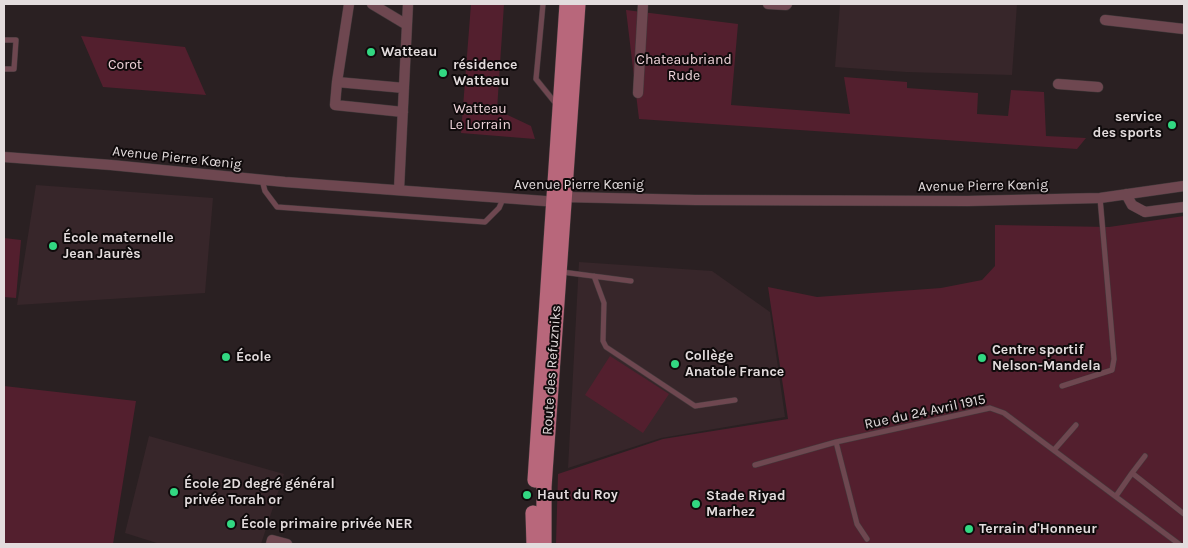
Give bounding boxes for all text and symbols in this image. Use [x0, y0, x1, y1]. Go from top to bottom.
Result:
place label: Watteau [381, 44, 437, 60]
marker: Watteau [365, 46, 377, 58]
park label: Chateaubriand Rude [636, 52, 732, 84]
park label: Corot [108, 57, 142, 73]
place label: résidence Watteau [453, 57, 517, 90]
marker: résidence Watteau [437, 67, 449, 79]
park label: Watteau Le Lorrain [449, 101, 511, 134]
place label: service des sports [1093, 109, 1162, 142]
marker: service des sports [1166, 119, 1178, 131]
street label: Avenue Pierre Kœnig [111, 143, 243, 173]
street label: Avenue Pierre Kœnig [918, 176, 1048, 196]
street label: Avenue Pierre Kœnig [514, 177, 644, 193]
place label: École maternelle Jean Jaurès [63, 230, 174, 262]
marker: École maternelle Jean Jaurès [47, 240, 59, 252]
street label: Route des Refuzniks [539, 304, 565, 436]
place label: Centre sportif Nelson-Mandela [992, 342, 1101, 374]
place label: Collège Anatole France [685, 348, 784, 381]
place label: École [236, 349, 271, 365]
marker: École [220, 351, 232, 363]
marker: Centre sportif Nelson-Mandela [976, 352, 988, 364]
marker: Collège Anatole France [669, 358, 681, 370]
street label: Rue du 24 Avril 1915 [863, 391, 987, 433]
place label: École 2D degré général privée Torah or [184, 476, 335, 508]
marker: École 2D degré général privée Torah or [168, 486, 180, 498]
place label: Haut du Roy [537, 487, 618, 503]
place label: Stade Riyad Marhez [706, 488, 786, 520]
marker: Haut du Roy [521, 489, 533, 501]
marker: Stade Riyad Marhez [690, 498, 702, 510]
place label: École primaire privée NER [241, 516, 412, 532]
marker: École primaire privée NER [225, 518, 237, 530]
place label: Terrain d'Honneur [979, 521, 1097, 537]
marker: Terrain d'Honneur [963, 523, 975, 535]

